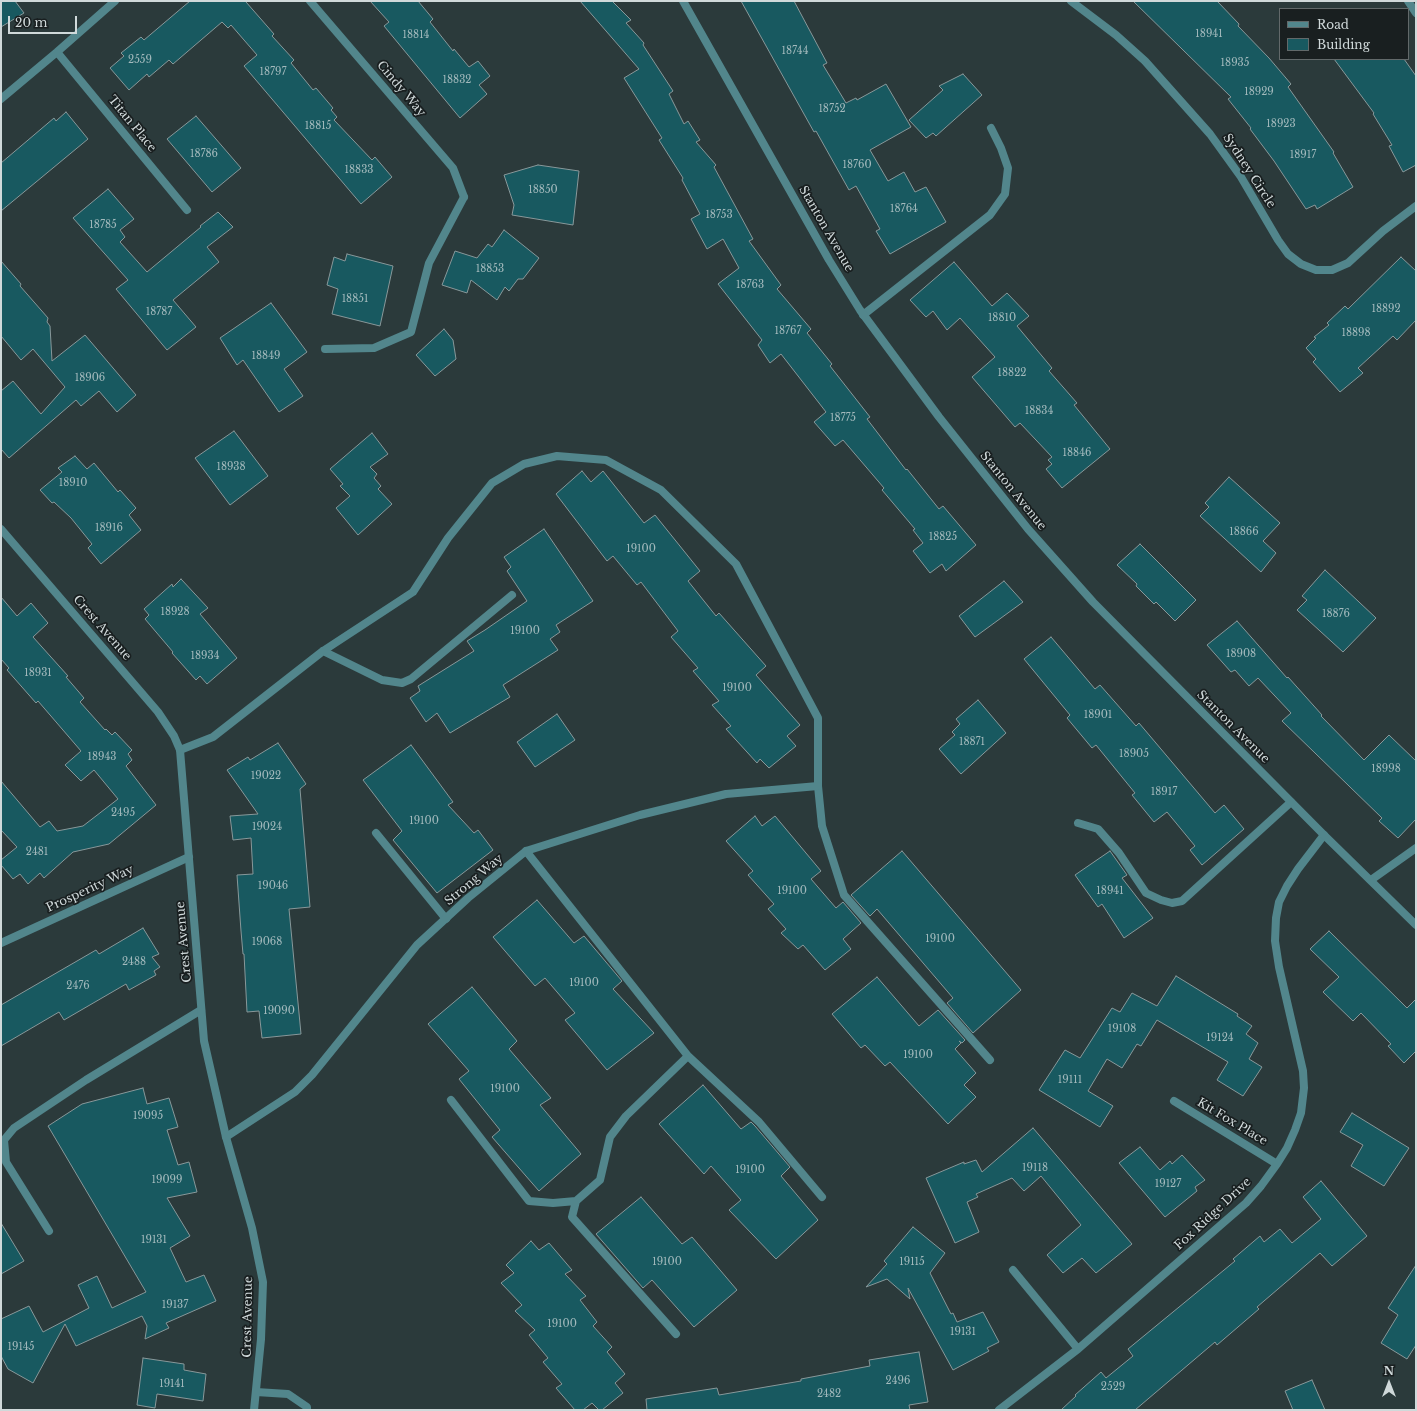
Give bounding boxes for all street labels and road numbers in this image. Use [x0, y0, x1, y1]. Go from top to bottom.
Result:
street label: Cindy Way [374, 58, 428, 120]
street label: Titan Place [105, 93, 159, 155]
street label: Sydney Circle [1220, 131, 1278, 211]
street label: Stanton Avenue [796, 183, 856, 275]
street label: Stanton Avenue [977, 449, 1049, 533]
street label: Crest Avenue [70, 593, 134, 663]
street label: Stanton Avenue [1194, 688, 1272, 766]
street label: Strong Way [442, 851, 506, 909]
street label: Prosperity Way [44, 862, 136, 916]
street label: Crest Avenue [173, 901, 195, 983]
street label: Kit Fox Place [1194, 1095, 1270, 1149]
street label: Fox Ridge Drive [1172, 1175, 1254, 1253]
street label: Crest Avenue [240, 1276, 256, 1358]

